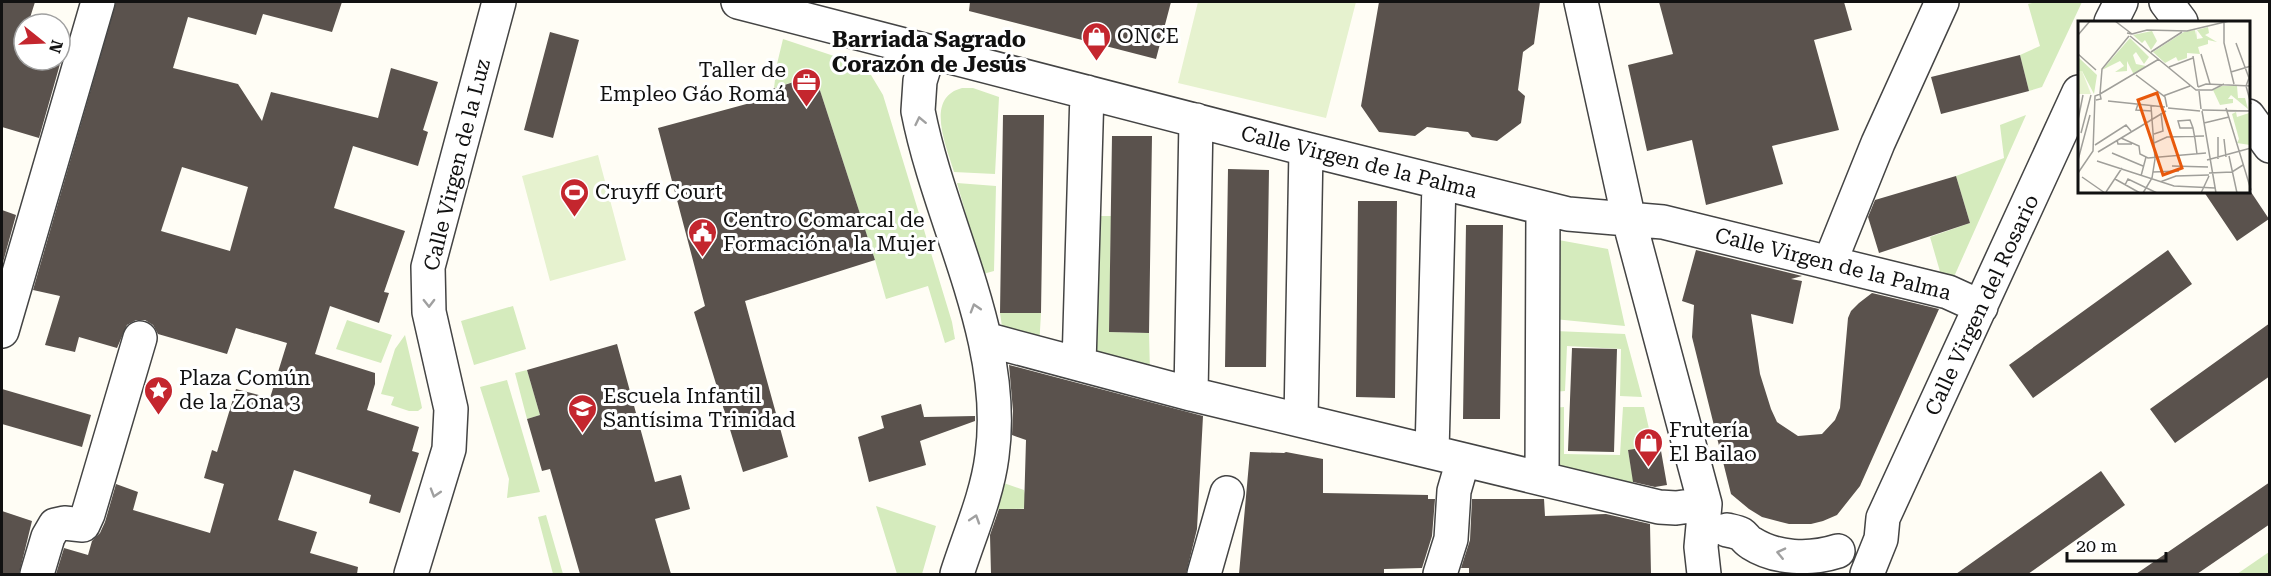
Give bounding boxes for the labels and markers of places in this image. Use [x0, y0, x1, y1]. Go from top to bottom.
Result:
shop icon: ONCE [1080, 20, 1112, 62]
place label: ONCE [1117, 24, 1179, 48]
place label: Taller de Empleo Gáo Romá [600, 58, 787, 106]
office icon: Taller de Empleo Gáo Romá [791, 66, 823, 108]
sports icon: Cruyff Court [558, 176, 590, 218]
place label: Cruyff Court [595, 180, 723, 204]
place label: Centro Comarcal de Formación a la Mujer [723, 208, 936, 256]
public building icon: Centro Comarcal de Formación a la Mujer [686, 216, 718, 258]
place label: Plaza Común de la Zona 3 [179, 366, 311, 414]
place icon: Plaza Común de la Zona 3 [142, 374, 174, 416]
place label: Escuela Infantil Santísima Trinidad [603, 384, 796, 432]
school or university icon: Escuela Infantil Santísima Trinidad [566, 392, 598, 434]
place label: Frutería El Bailao [1669, 418, 1757, 466]
shop icon: Frutería El Bailao [1632, 426, 1664, 468]

